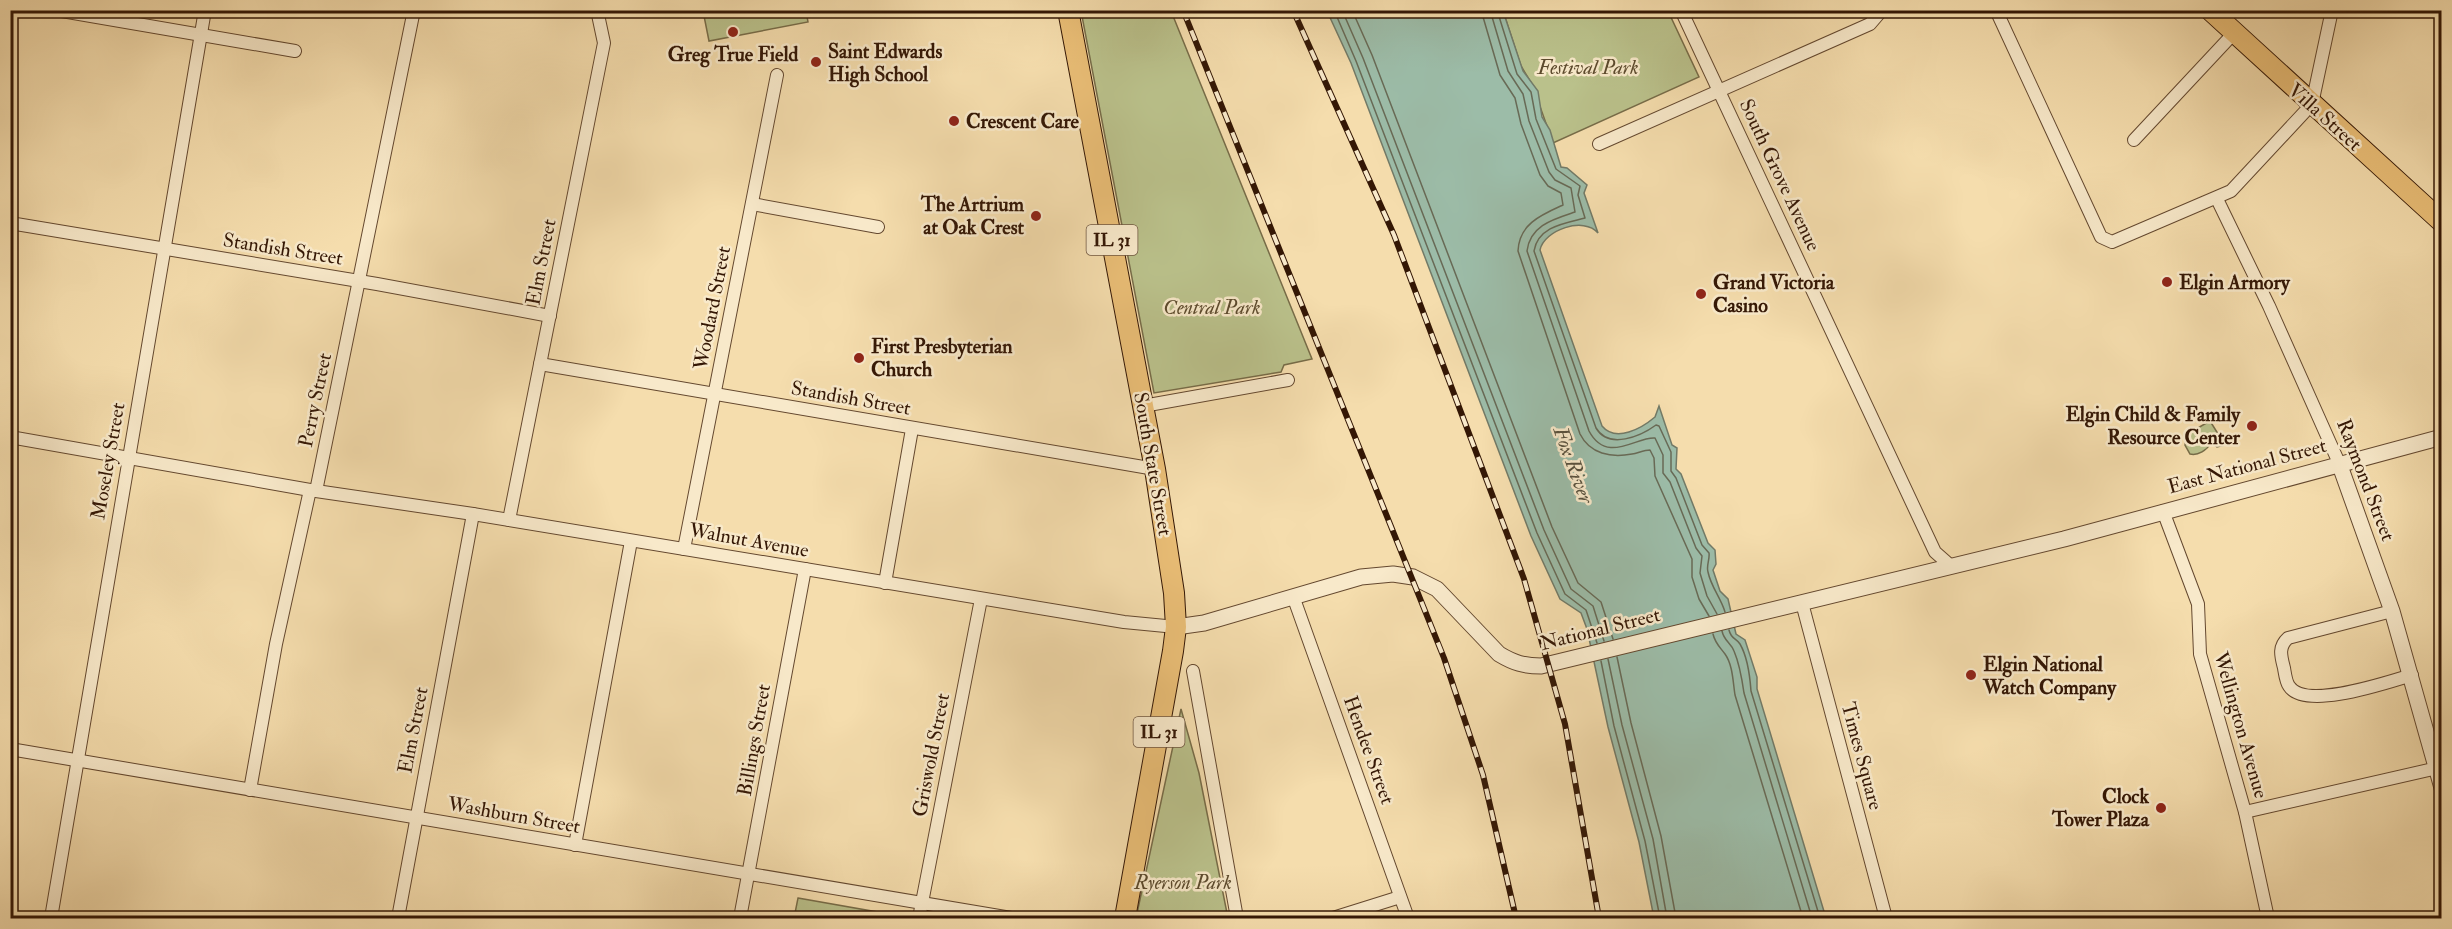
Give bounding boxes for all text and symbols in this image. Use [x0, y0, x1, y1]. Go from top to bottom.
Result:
marker: Greg True Field [726, 25, 740, 39]
place label: Saint Edwards High School [828, 39, 942, 88]
place label: Greg True Field [668, 42, 798, 68]
marker: Saint Edwards High School [809, 55, 823, 69]
park label: Festival Park [1537, 55, 1638, 80]
street label: Villa Street [2283, 78, 2367, 157]
street label: South Grove Avenue [1734, 95, 1826, 255]
place label: Crescent Care [966, 109, 1080, 134]
marker: Crescent Care [947, 114, 961, 128]
place label: The Artrium at Oak Crest [920, 192, 1025, 240]
marker: The Artrium at Oak Crest [1029, 209, 1043, 223]
street label: Elm Street [520, 216, 562, 307]
road number: IL 31 [1086, 225, 1138, 255]
street label: Standish Street [221, 227, 345, 271]
street label: Woodard Street [688, 244, 736, 373]
place label: Grand Victoria Casino [1713, 270, 1835, 318]
place label: Elgin Armory [2179, 270, 2291, 296]
marker: Elgin Armory [2160, 275, 2174, 289]
marker: Grand Victoria Casino [1694, 287, 1708, 301]
park label: Central Park [1163, 295, 1261, 320]
place label: First Presbyterian Church [871, 334, 1013, 382]
street label: Perry Street [293, 350, 337, 449]
marker: First Presbyterian Church [852, 351, 866, 365]
street label: Standish Street [789, 375, 913, 421]
street label: South State Street [1128, 390, 1178, 538]
street label: Moseley Street [85, 400, 131, 521]
place label: Elgin Child & Family Resource Center [2065, 402, 2241, 450]
street label: Raymond Street [2331, 415, 2401, 545]
marker: Elgin Child & Family Resource Center [2245, 419, 2259, 433]
water label: Fox River [1546, 422, 1600, 508]
street label: East National Street [2165, 433, 2330, 499]
street label: Walnut Avenue [686, 517, 811, 563]
street label: National Street [1537, 602, 1663, 656]
street label: Wellington Avenue [2208, 648, 2274, 801]
place label: Elgin National Watch Company [1982, 652, 2117, 701]
marker: Elgin National Watch Company [1964, 668, 1978, 682]
street label: Billings Street [732, 682, 776, 798]
street label: Elm Street [392, 684, 434, 775]
street label: Griswold Street [907, 691, 955, 819]
street label: Hendee Street [1338, 692, 1400, 808]
street label: Times Square [1836, 699, 1888, 813]
road number: IL 31 [1134, 717, 1184, 747]
place label: Clock Tower Plaza [2051, 784, 2150, 832]
street label: Washburn Street [445, 791, 583, 839]
marker: Clock Tower Plaza [2154, 801, 2168, 815]
park label: Ryerson Park [1133, 870, 1232, 895]

